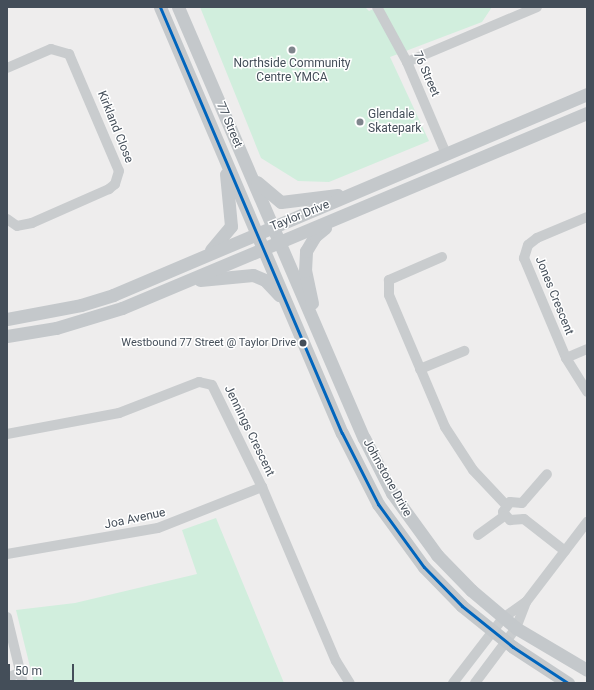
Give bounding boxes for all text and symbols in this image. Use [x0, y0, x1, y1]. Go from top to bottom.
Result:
marker: Northside Community Centre YMCA [287, 45, 297, 55]
street label: 76 Street [410, 49, 442, 99]
place label: Northside Community Centre YMCA [234, 57, 350, 85]
street label: Kirkland Close [94, 89, 136, 165]
street label: 77 Street [213, 100, 245, 150]
place label: Glendale Skatepark [368, 108, 421, 136]
marker: Glendale Skatepark [355, 117, 365, 127]
street label: Taylor Drive [268, 198, 332, 234]
street label: Jones Crescent [532, 255, 576, 337]
place label: Westbound 77 Street @ Taylor Drive [121, 336, 296, 350]
marker: Westbound 77 Street @ Taylor Drive [298, 338, 308, 348]
street label: Jennings Crescent [221, 383, 277, 479]
street label: Johnstone Drive [360, 437, 414, 519]
street label: Joa Avenue [103, 505, 167, 533]
scale bar [10, 656, 76, 682]
text: 50 m [15, 664, 42, 678]

